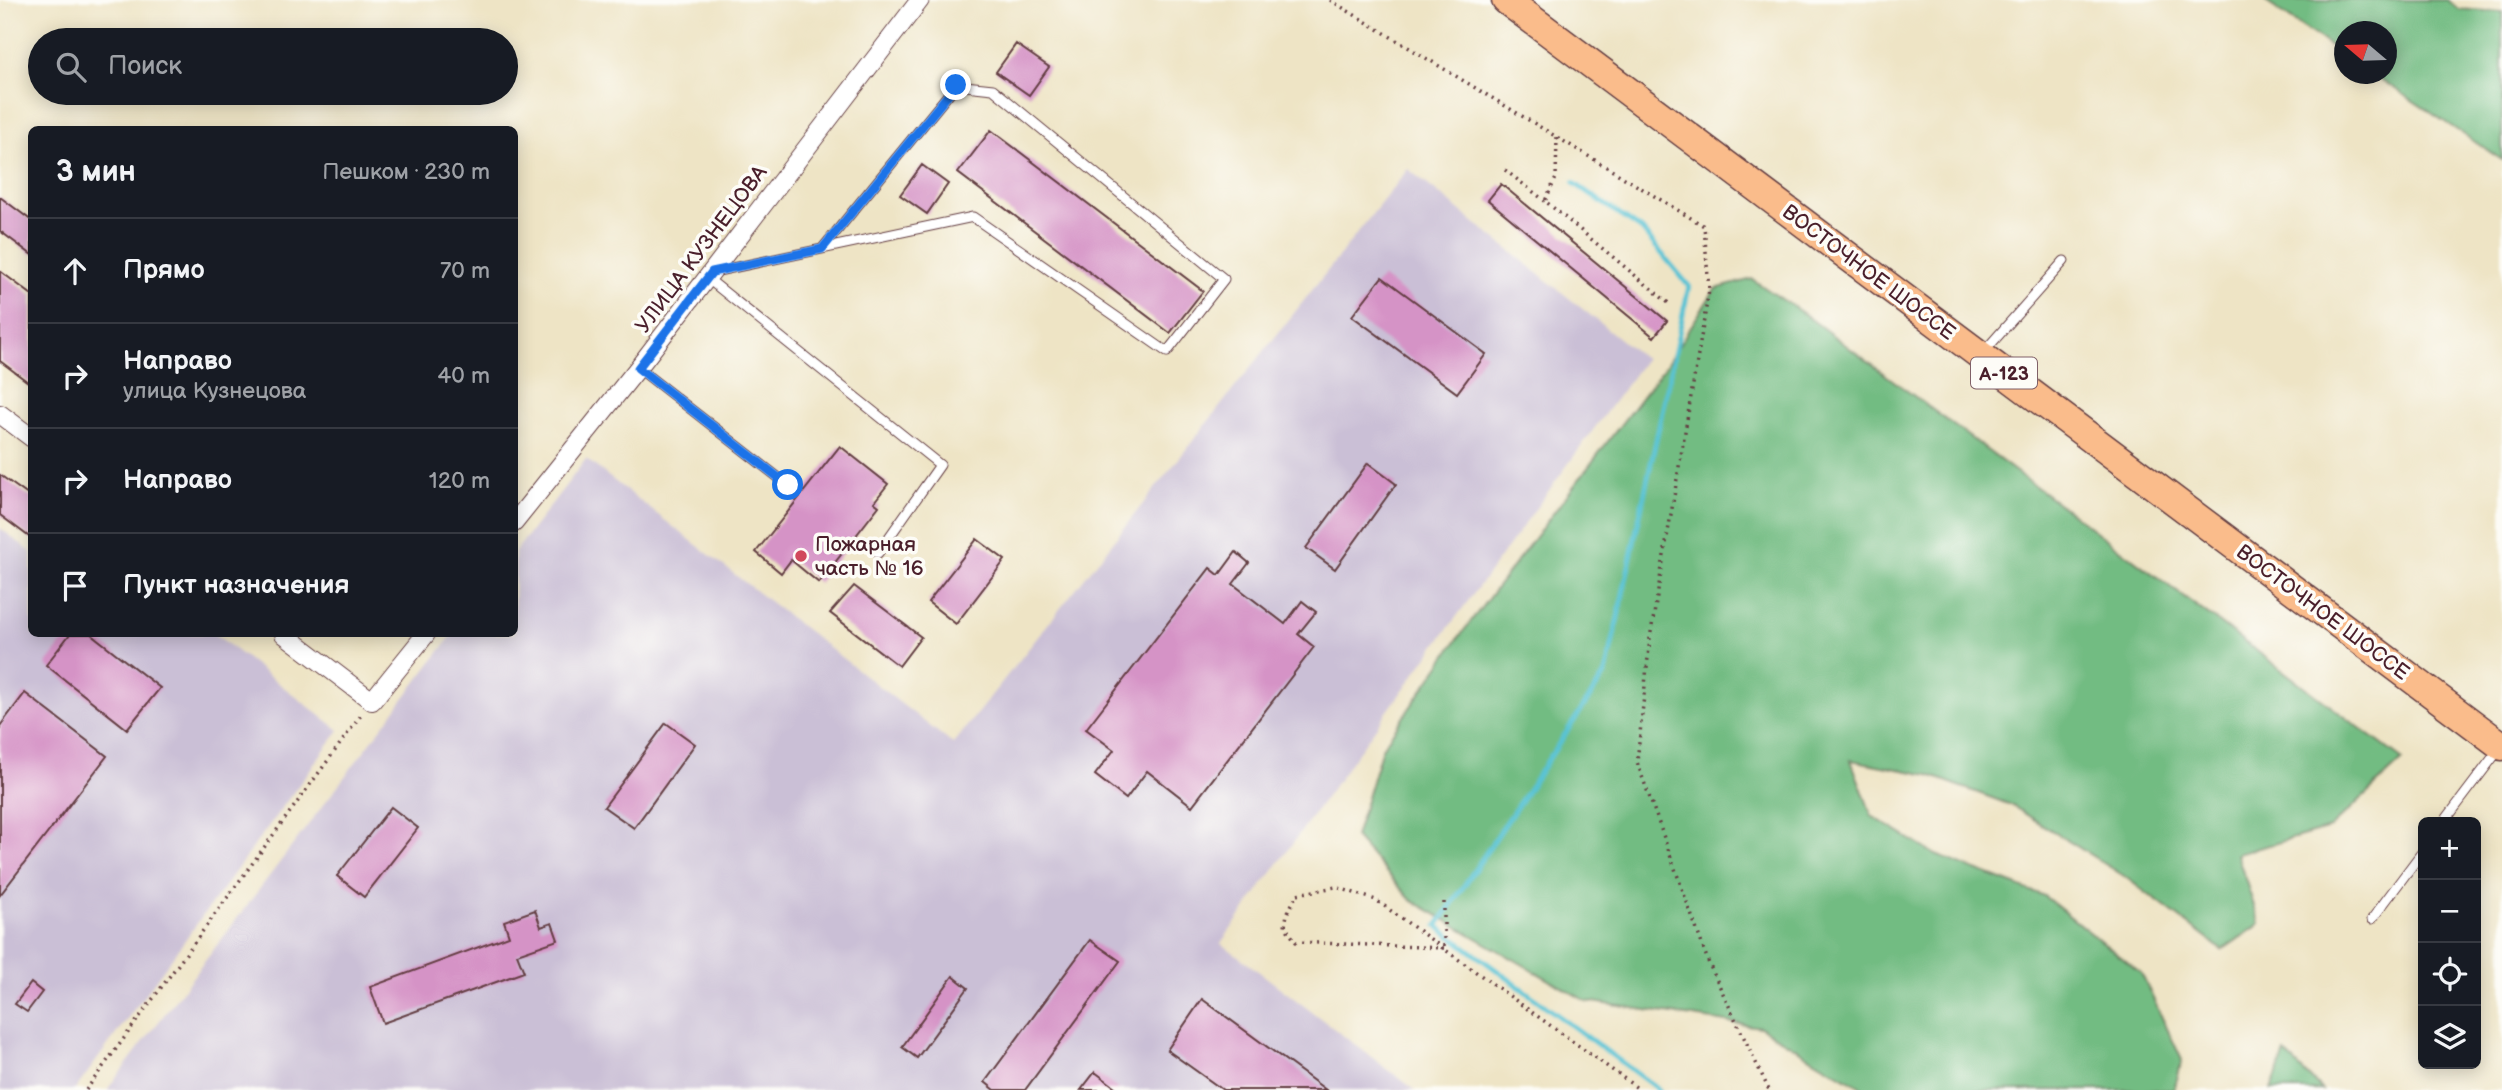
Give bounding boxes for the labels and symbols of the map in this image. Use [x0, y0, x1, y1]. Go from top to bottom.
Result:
north arrow [2334, 21, 2397, 84]
route end [940, 69, 971, 100]
street label: УЛИЦА КУЗНЕЦОВА [630, 160, 773, 338]
street label: ВОСТОЧНОЕ ШОССЕ [1777, 199, 1960, 346]
road number: А-123 [1971, 358, 2037, 388]
route start [772, 469, 803, 500]
place label: Пожарная часть № 16 [815, 532, 924, 581]
street label: ВОСТОЧНОЕ ШОССЕ [2231, 539, 2414, 686]
marker: Пожарная часть № 16 [793, 548, 809, 564]

